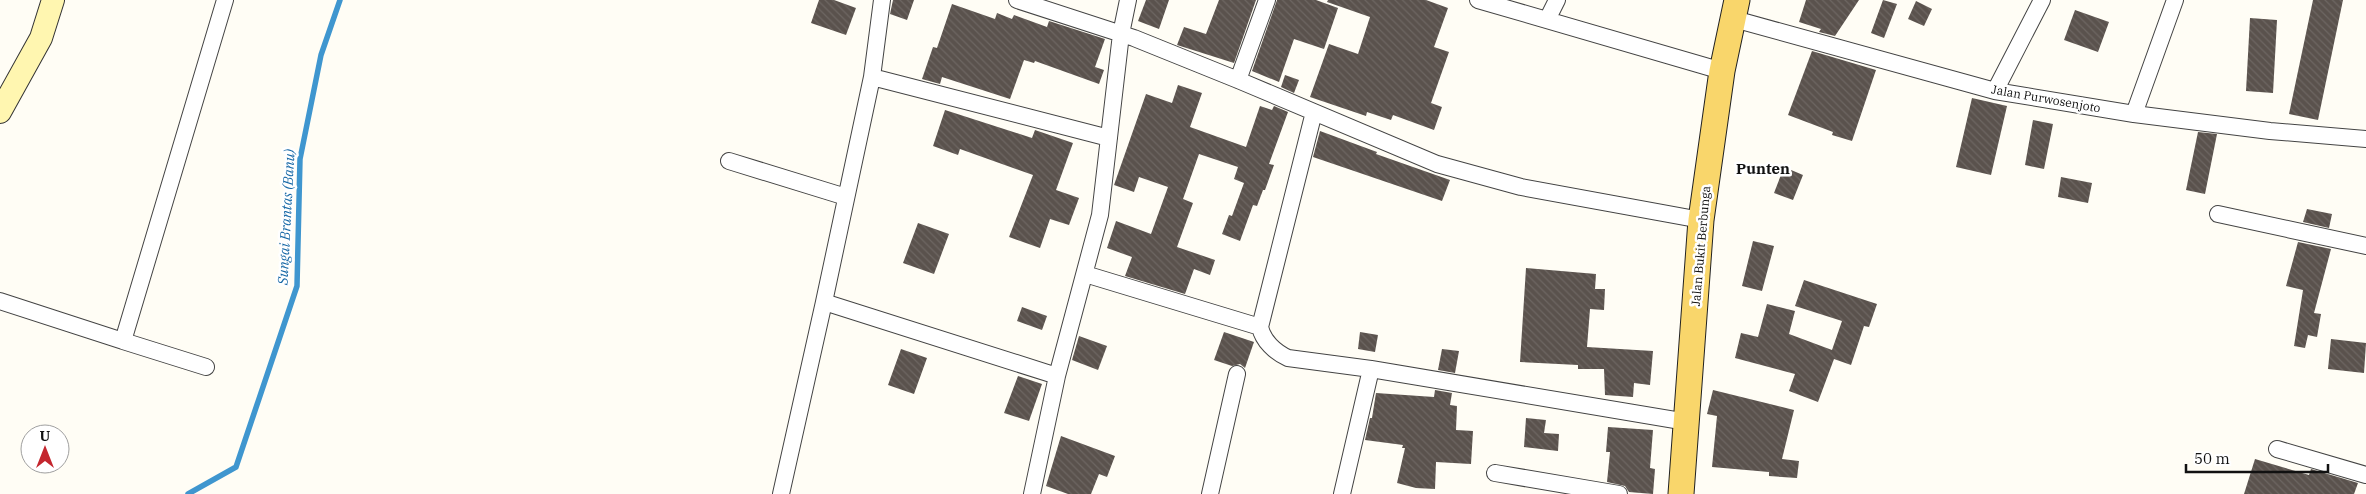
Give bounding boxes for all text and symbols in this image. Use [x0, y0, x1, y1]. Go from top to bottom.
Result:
street label: Jalan Purwosenjoto [1990, 82, 2102, 116]
water label: Sungai Brantas (Banu) [273, 149, 299, 286]
district label: Punten [1736, 159, 1790, 178]
street label: Jalan Bukit Berbunga [1688, 185, 1713, 307]
north arrow [20, 424, 70, 474]
text: U [40, 427, 51, 445]
scale bar [2186, 442, 2328, 474]
text: 50 m [2194, 449, 2230, 468]

